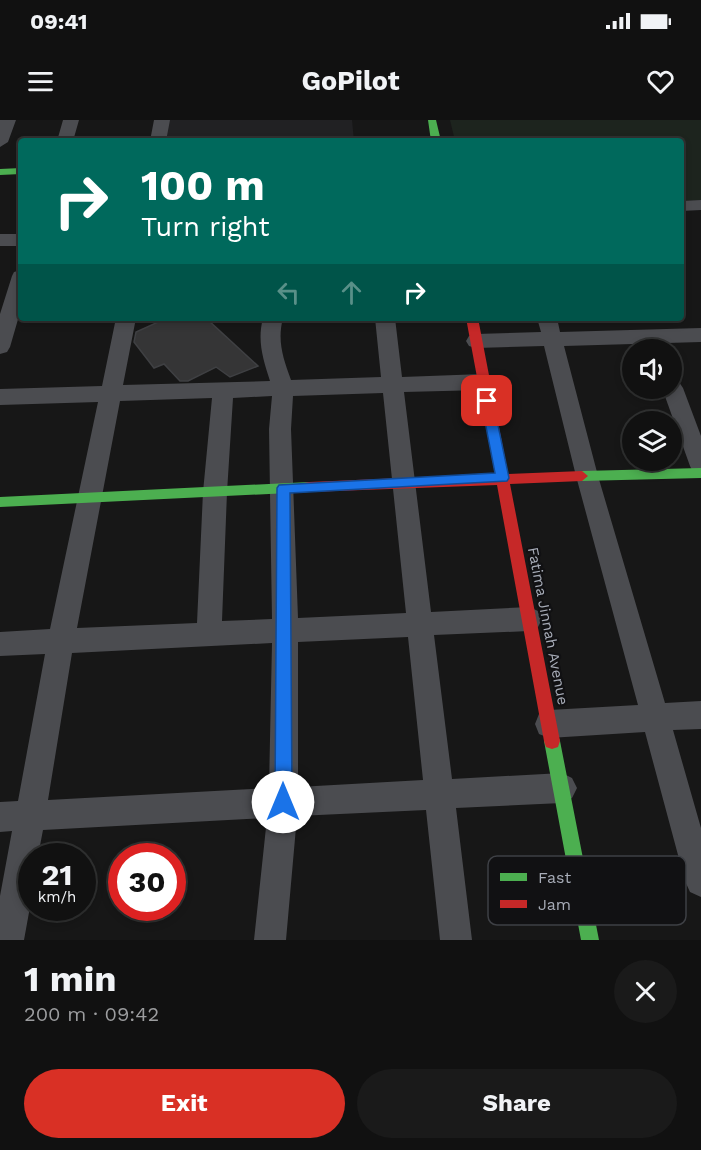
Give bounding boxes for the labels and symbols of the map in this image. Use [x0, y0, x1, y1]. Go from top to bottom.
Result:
pin [461, 375, 512, 426]
street label: Fatima Jinnah Avenue [524, 546, 572, 706]
position arrow [251, 770, 315, 834]
speed limit sign: 30 [108, 843, 186, 921]
legend [488, 856, 686, 925]
text: Fast [538, 868, 571, 887]
text: Jam [538, 895, 571, 914]

